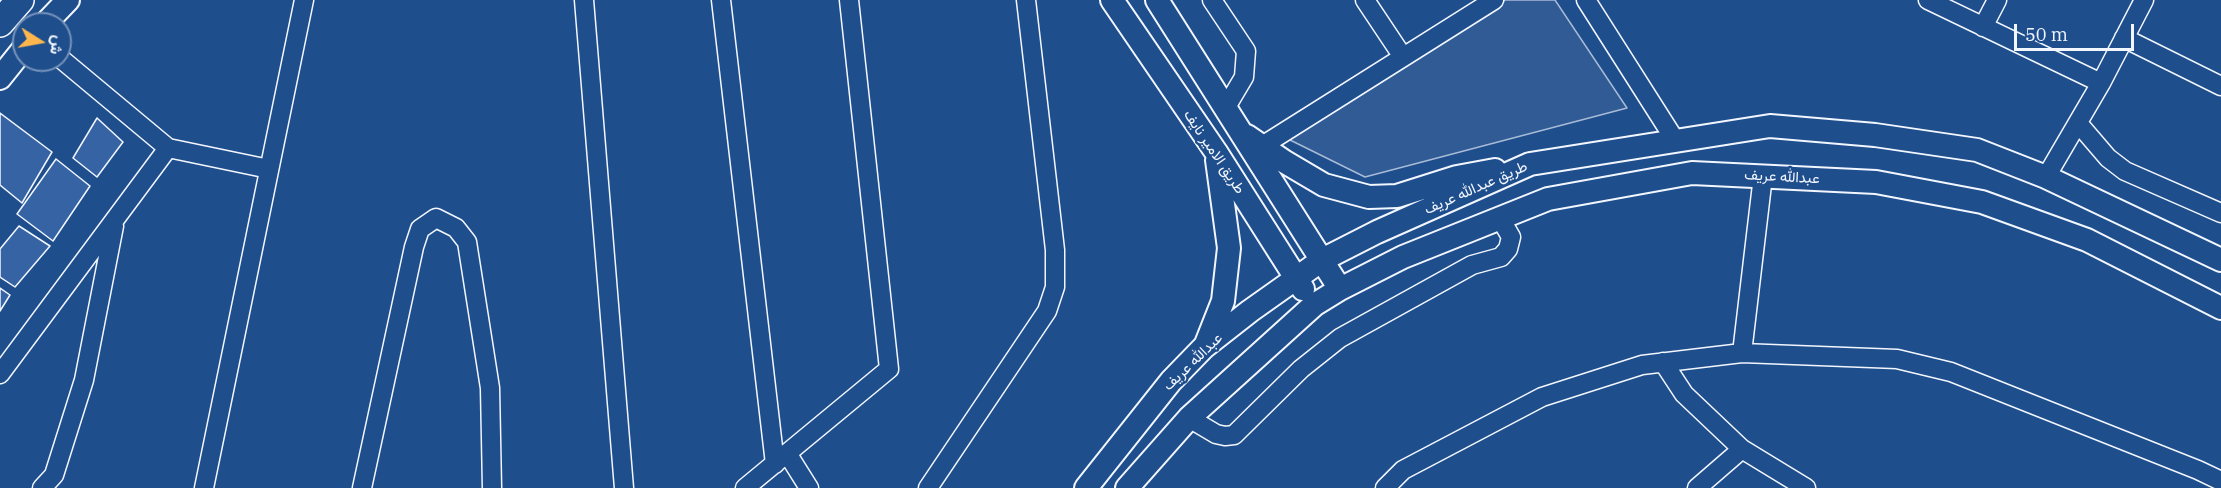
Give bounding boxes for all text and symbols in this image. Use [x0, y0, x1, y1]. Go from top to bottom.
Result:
north arrow [12, 12, 72, 72]
scale bar [2017, 12, 2137, 50]
text: 50 m [2025, 23, 2068, 46]
text: ش [46, 34, 69, 56]
street label: طريق الامير نايف [1179, 107, 1249, 197]
street label: طريق عبدالله عريف [1422, 157, 1530, 219]
street label: عبدالله عريف [1744, 166, 1820, 188]
street label: عبدالله عريف [1160, 329, 1226, 395]

